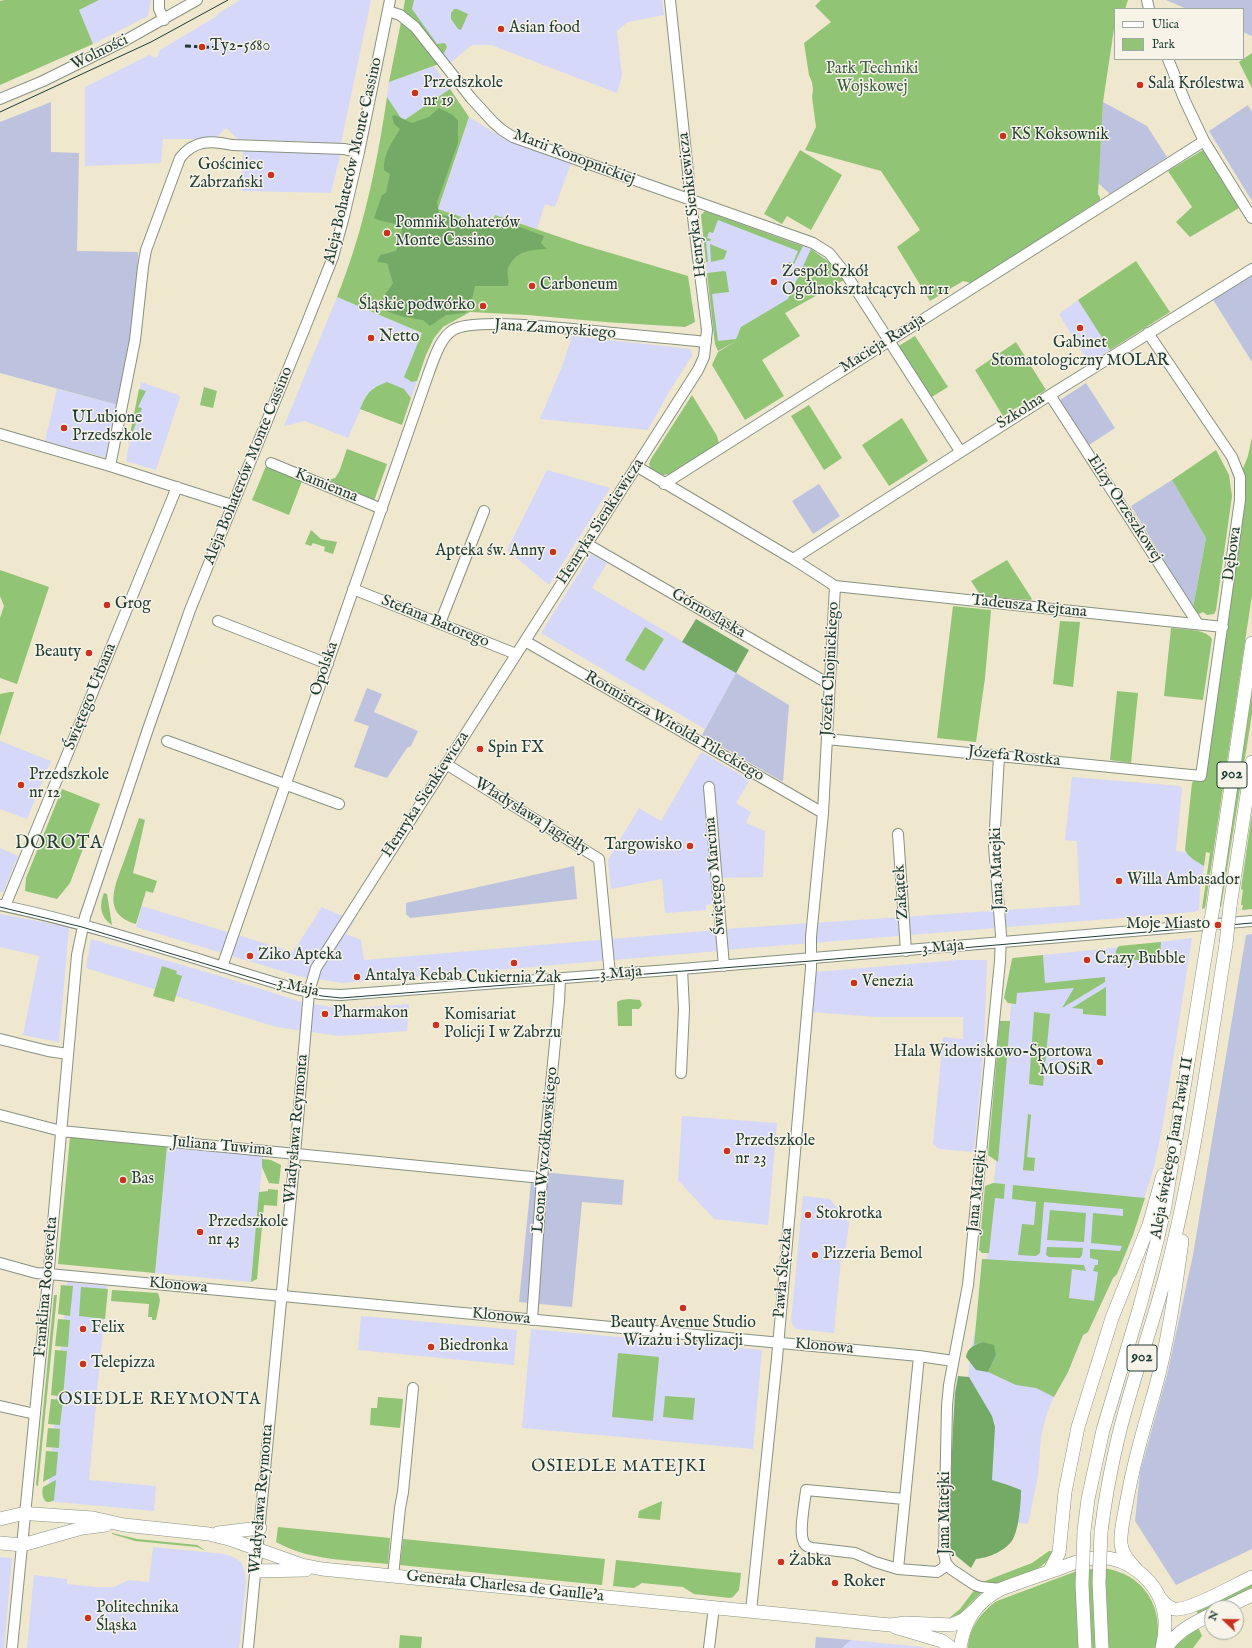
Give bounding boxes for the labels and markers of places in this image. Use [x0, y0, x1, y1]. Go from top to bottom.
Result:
place label: Asian food [509, 19, 580, 39]
marker: Asian food [496, 24, 506, 34]
place label: Ty2-5680 [210, 37, 270, 57]
marker: Ty2-5680 [197, 42, 207, 52]
place label: Przedszkole nr 19 [423, 74, 503, 112]
place label: Sala Królestwa [1148, 75, 1244, 95]
marker: Sala Królestwa [1135, 80, 1145, 90]
marker: Przedszkole nr 19 [410, 88, 420, 98]
place label: KS Koksownik [1011, 126, 1109, 146]
marker: KS Koksownik [998, 131, 1008, 141]
place label: Gościniec Zabrzański [189, 156, 263, 194]
marker: Gościniec Zabrzański [266, 170, 276, 180]
place label: Pomnik bohaterów Monte Cassino [395, 214, 520, 252]
marker: Pomnik bohaterów Monte Cassino [382, 228, 392, 238]
place label: Zespół Szkół Ogólnokształcących nr 11 [782, 263, 949, 301]
place label: Carboneum [540, 276, 618, 296]
marker: Zespół Szkół Ogólnokształcących nr 11 [769, 277, 779, 287]
marker: Carboneum [527, 281, 537, 291]
place label: Śląskie podwórko [359, 296, 475, 316]
marker: Śląskie podwórko [478, 301, 488, 311]
marker: Gabinet Stomatologiczny MOLAR [1075, 323, 1085, 333]
place label: Netto [379, 328, 419, 348]
marker: Netto [366, 333, 376, 343]
place label: Gabinet Stomatologiczny MOLAR [991, 334, 1169, 372]
place label: ULubione Przedszkole [72, 409, 152, 447]
marker: ULubione Przedszkole [59, 423, 69, 433]
place label: Apteka św. Anny [436, 542, 545, 562]
marker: Apteka św. Anny [548, 547, 558, 557]
place label: Grog [115, 595, 151, 615]
marker: Grog [102, 600, 112, 610]
place label: Beauty [34, 643, 81, 663]
marker: Beauty [84, 648, 94, 658]
place label: Spin FX [488, 739, 544, 759]
marker: Spin FX [475, 744, 485, 754]
place label: Przedszkole nr 12 [29, 766, 109, 804]
marker: Przedszkole nr 12 [16, 780, 26, 790]
place label: Targowisko [604, 836, 682, 856]
marker: Targowisko [685, 841, 695, 851]
place label: Willa Ambasador [1127, 871, 1240, 891]
marker: Willa Ambasador [1114, 876, 1124, 886]
place label: Moje Miasto [1126, 915, 1210, 935]
marker: Moje Miasto [1213, 920, 1223, 930]
place label: Ziko Apteka [258, 946, 342, 966]
place label: Crazy Bubble [1095, 950, 1186, 970]
marker: Ziko Apteka [245, 951, 255, 961]
marker: Crazy Bubble [1082, 955, 1092, 965]
marker: Cukiernia Żak [509, 958, 519, 968]
place label: Antalya Kebab [365, 967, 462, 987]
place label: Cukiernia Żak [466, 969, 562, 989]
marker: Antalya Kebab [352, 972, 362, 982]
place label: Venezia [862, 973, 913, 993]
marker: Venezia [849, 978, 859, 988]
place label: Pharmakon [333, 1004, 408, 1024]
place label: Komisariat Policji I w Zabrzu [444, 1006, 561, 1044]
marker: Pharmakon [320, 1009, 330, 1019]
marker: Komisariat Policji I w Zabrzu [431, 1020, 441, 1030]
place label: Hala Widowiskowo-Sportowa MOSiR [894, 1043, 1092, 1081]
marker: Hala Widowiskowo-Sportowa MOSiR [1095, 1057, 1105, 1067]
place label: Przedszkole nr 23 [735, 1132, 815, 1170]
marker: Przedszkole nr 23 [722, 1146, 732, 1156]
place label: Bas [131, 1170, 154, 1190]
marker: Bas [118, 1175, 128, 1185]
place label: Stokrotka [816, 1205, 882, 1225]
marker: Stokrotka [803, 1210, 813, 1220]
place label: Przedszkole nr 43 [208, 1213, 288, 1251]
marker: Przedszkole nr 43 [195, 1227, 205, 1237]
place label: Pizzeria Bemol [823, 1245, 922, 1265]
marker: Pizzeria Bemol [810, 1250, 820, 1260]
marker: Beauty Avenue Studio Wizażu i Stylizacji [678, 1303, 688, 1313]
place label: Beauty Avenue Studio Wizażu i Stylizacji [610, 1314, 756, 1352]
place label: Felix [91, 1319, 125, 1339]
marker: Felix [78, 1324, 88, 1334]
place label: Biedronka [439, 1337, 508, 1357]
marker: Biedronka [426, 1342, 436, 1352]
place label: Telepizza [91, 1354, 155, 1374]
marker: Telepizza [78, 1359, 88, 1369]
place label: Żabka [789, 1552, 831, 1572]
marker: Żabka [776, 1557, 786, 1567]
place label: Roker [843, 1573, 885, 1593]
marker: Roker [830, 1578, 840, 1588]
place label: Politechnika Śląska [96, 1599, 179, 1637]
marker: Politechnika Śląska [83, 1613, 93, 1623]

